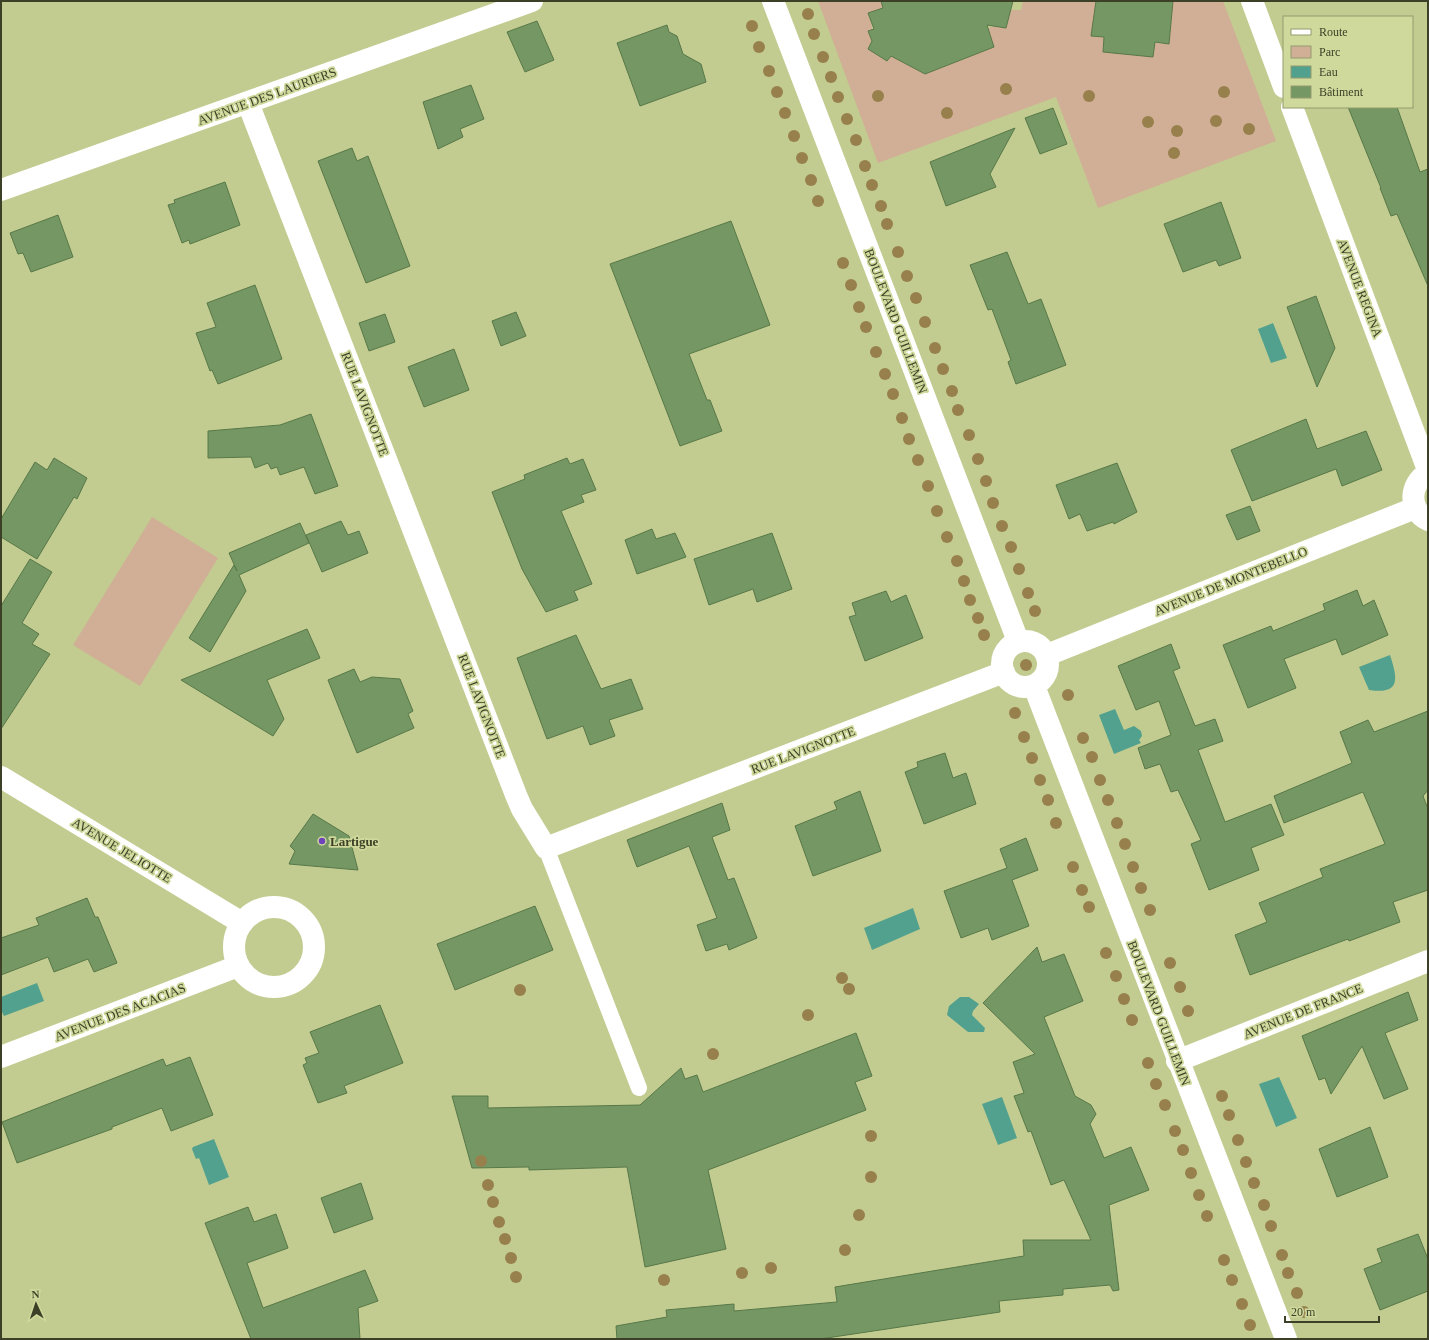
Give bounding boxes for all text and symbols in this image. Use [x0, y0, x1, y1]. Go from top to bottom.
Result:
legend [1283, 16, 1413, 108]
text: Route [1319, 25, 1348, 39]
text: Parc [1319, 45, 1340, 59]
street label: AVENUE DES LAURIERS [196, 64, 338, 128]
text: Eau [1319, 65, 1338, 79]
text: Bâtiment [1319, 85, 1364, 99]
street label: AVENUE REGINA [1334, 237, 1386, 340]
street label: BOULEVARD GUILLEMIN [861, 246, 931, 396]
street label: RUE LAVIGNOTTE [338, 350, 392, 458]
street label: AVENUE DE MONTEBELLO [1152, 543, 1310, 619]
street label: RUE LAVIGNOTTE [455, 652, 509, 760]
street label: RUE LAVIGNOTTE [749, 723, 857, 777]
street label: AVENUE JELIOTTE [69, 814, 175, 886]
place label: Lartigue [330, 834, 379, 849]
marker: Lartigue [317, 836, 327, 846]
street label: BOULEVARD GUILLEMIN [1124, 938, 1194, 1088]
street label: AVENUE DES ACACIAS [52, 980, 188, 1044]
street label: AVENUE DE FRANCE [1241, 980, 1365, 1042]
north arrow [16, 1284, 56, 1324]
text: N [31, 1288, 40, 1300]
scale bar [1285, 1298, 1379, 1324]
text: 20 m [1291, 1305, 1316, 1319]

